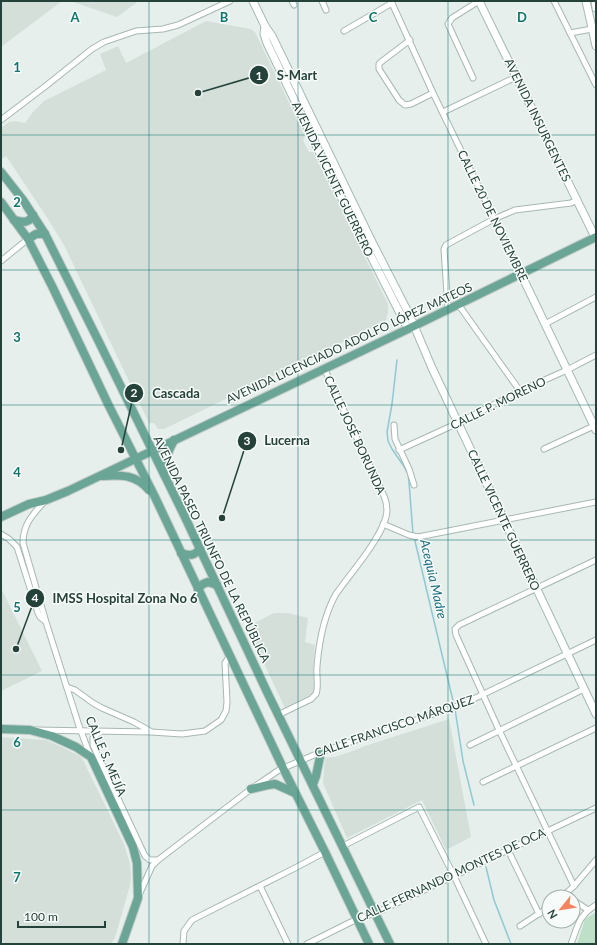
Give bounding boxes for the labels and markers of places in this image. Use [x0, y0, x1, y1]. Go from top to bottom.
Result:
callout: S-Mart [249, 63, 326, 88]
callout: Cascada [124, 381, 208, 406]
callout: Lucerna [237, 428, 318, 453]
callout: IMSS Hospital Zona No 6 [25, 586, 206, 611]

